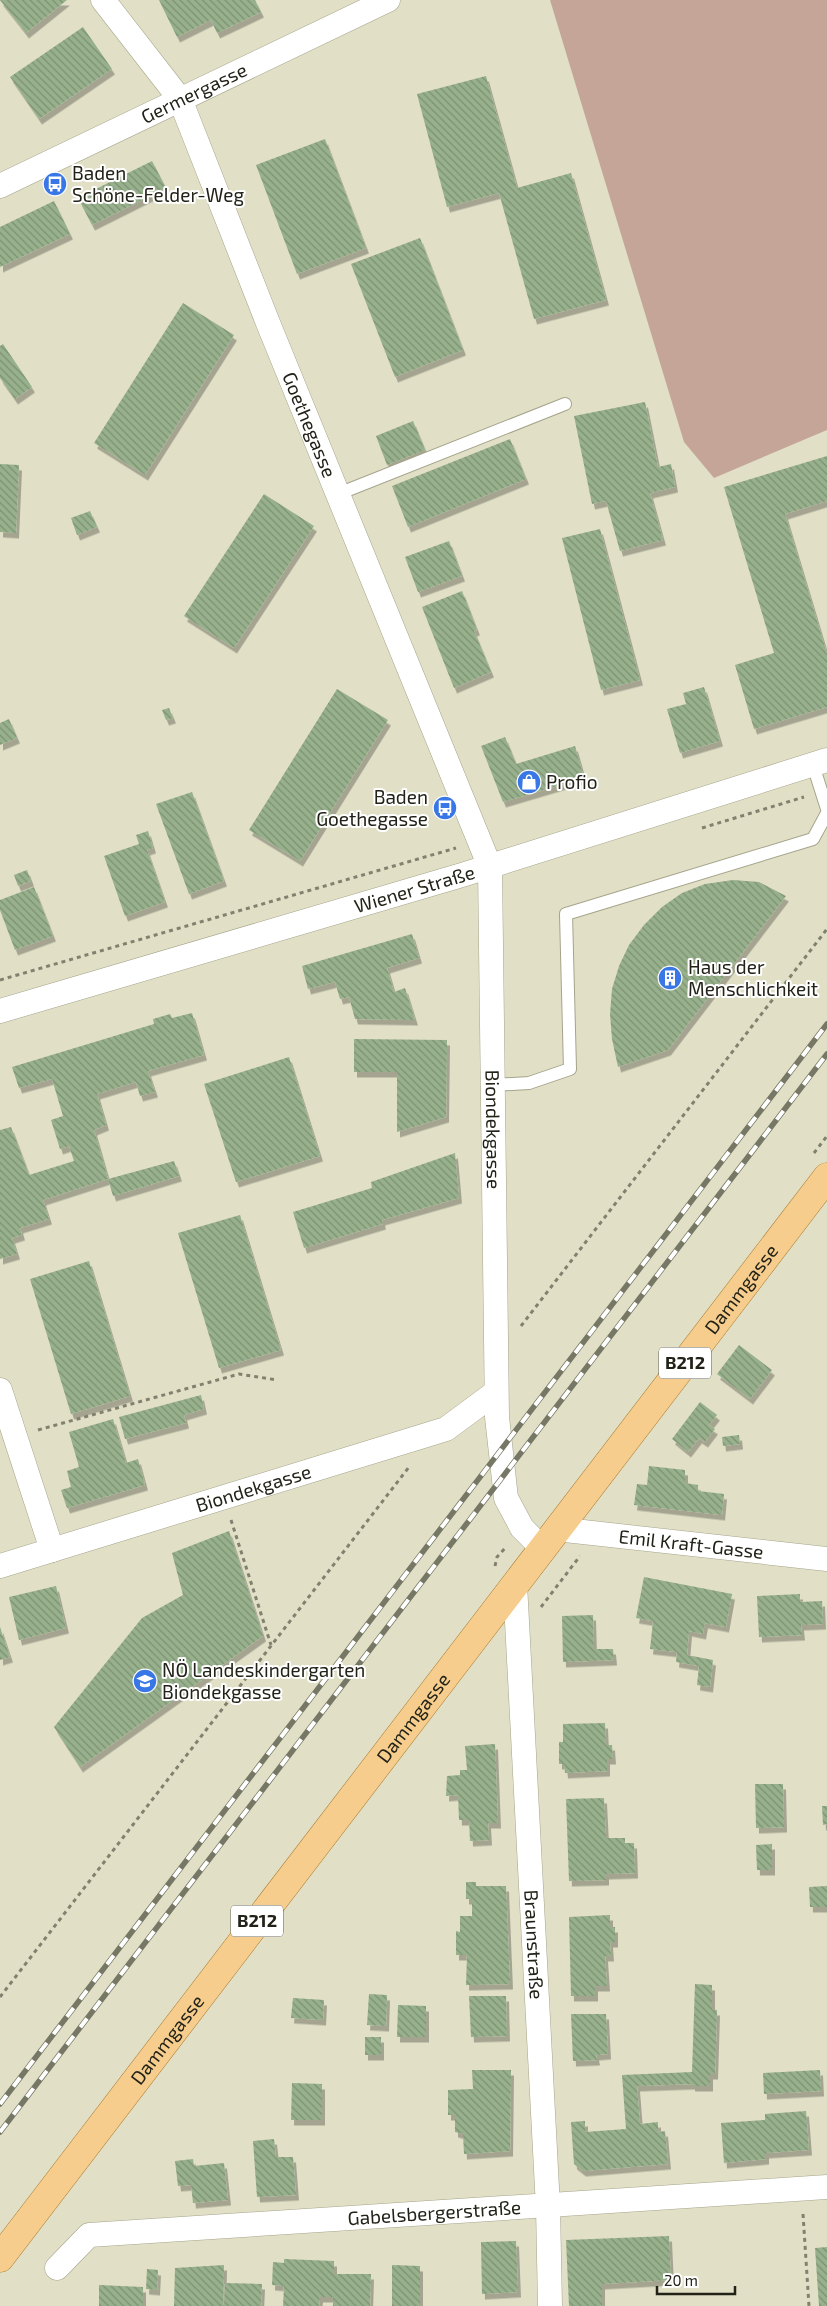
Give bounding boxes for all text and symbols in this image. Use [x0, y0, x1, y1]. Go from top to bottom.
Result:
street label: Germergasse [137, 57, 250, 128]
place label: Baden Schöne-Felder-Weg [72, 161, 244, 206]
bus stop icon: Baden Schöne-Felder-Weg [42, 171, 68, 197]
street label: Goethegasse [278, 368, 342, 481]
shop icon: Profio [516, 769, 542, 795]
place label: Profio [546, 770, 598, 793]
place label: Baden Goethegasse [316, 785, 428, 830]
bus stop icon: Baden Goethegasse [432, 795, 458, 821]
street label: Wiener Straße [351, 860, 477, 917]
place label: Haus der Menschlichkeit [688, 955, 818, 1000]
building icon: Haus der Menschlichkeit [657, 965, 683, 991]
street label: Biondekgasse [482, 1069, 506, 1189]
street label: Dammgasse [699, 1239, 782, 1338]
road number: B212 [659, 1348, 711, 1379]
street label: Biondekgasse [193, 1459, 314, 1516]
street label: Emil Kraft-Gasse [618, 1524, 765, 1563]
place label: NÖ Landeskindergarten Biondekgasse [162, 1658, 365, 1703]
school or university icon: NÖ Landeskindergarten Biondekgasse [132, 1668, 158, 1694]
street label: Dammgasse [371, 1668, 454, 1767]
street label: Braunstraße [520, 1889, 549, 2000]
road number: B212 [231, 1905, 283, 1936]
street label: Dammgasse [125, 1990, 208, 2089]
street label: Gabelsbergerstraße [347, 2195, 522, 2229]
scale bar [657, 2264, 734, 2296]
text: 20 m [664, 2271, 698, 2289]

